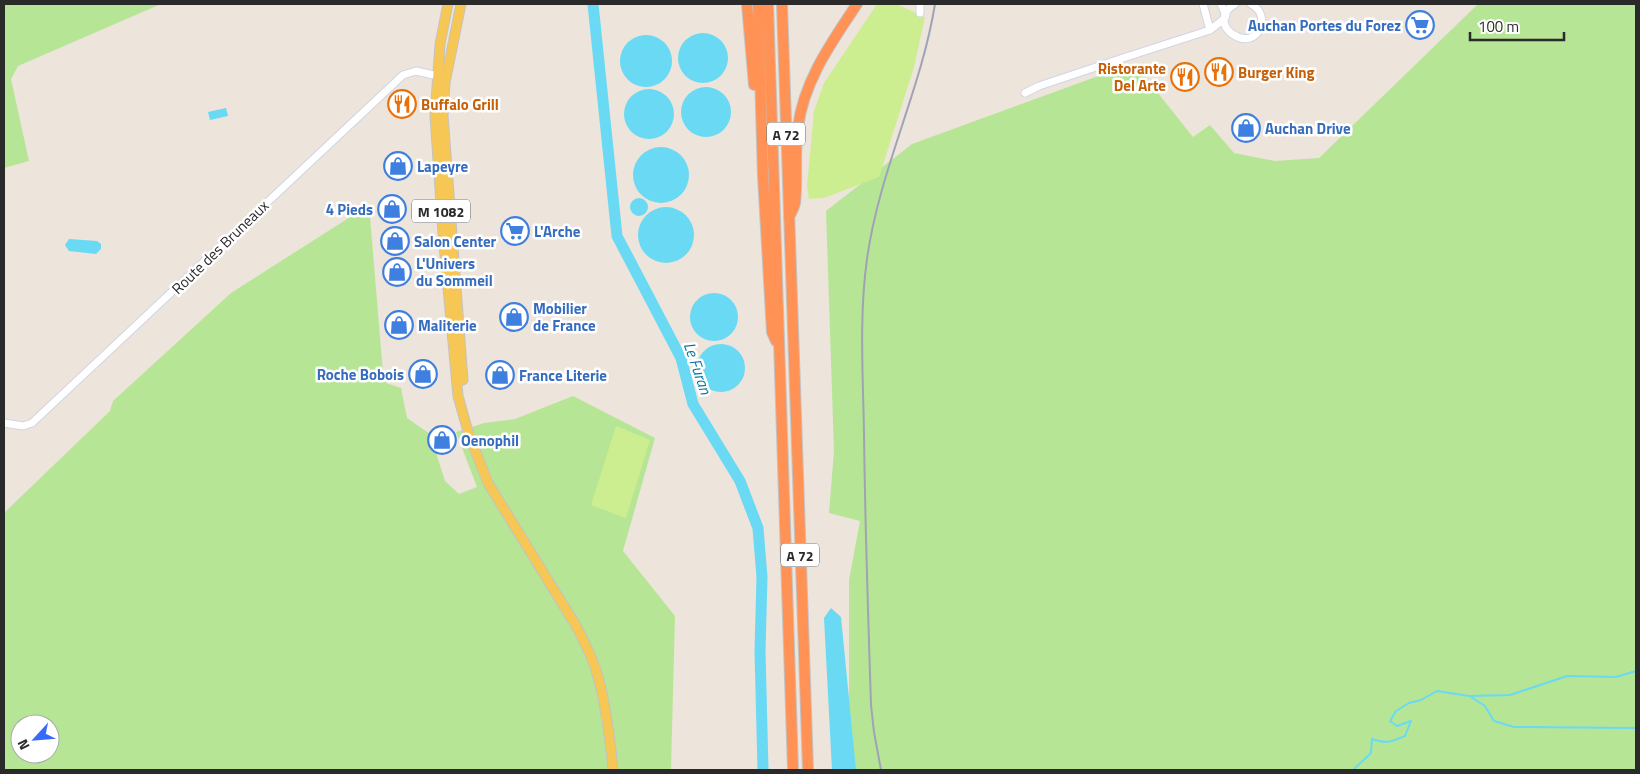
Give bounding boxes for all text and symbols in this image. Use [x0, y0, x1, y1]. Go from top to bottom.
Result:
supermarket icon: Auchan Portes du Forez [1405, 10, 1435, 40]
scale bar [1470, 10, 1564, 42]
place label: Auchan Portes du Forez [1248, 14, 1401, 37]
text: 100 m [1478, 15, 1519, 38]
place label: Ristorante Del Arte [1098, 57, 1166, 97]
restaurant icon: Burger King [1204, 57, 1234, 87]
place label: Burger King [1238, 61, 1315, 84]
restaurant icon: Ristorante Del Arte [1170, 62, 1200, 92]
restaurant icon: Buffalo Grill [387, 89, 417, 119]
place label: Buffalo Grill [421, 93, 499, 116]
shop icon: Auchan Drive [1231, 113, 1261, 143]
place label: Auchan Drive [1265, 117, 1351, 140]
road number: A 72 [767, 122, 805, 146]
shop icon: Lapeyre [383, 151, 413, 181]
place label: Lapeyre [417, 155, 469, 178]
street label: Route des Bruneaux [166, 194, 274, 299]
shop icon: 4 Pieds [377, 194, 407, 224]
place label: 4 Pieds [326, 198, 373, 221]
road number: M 1082 [412, 200, 470, 222]
supermarket icon: L'Arche [500, 216, 530, 246]
place label: L'Arche [534, 220, 581, 243]
shop icon: Salon Center [380, 226, 410, 256]
place label: Salon Center [414, 230, 497, 253]
place label: L'Univers du Sommeil [416, 252, 493, 292]
shop icon: L'Univers du Sommeil [382, 257, 412, 287]
place label: Mobilier de France [533, 297, 596, 337]
shop icon: Mobilier de France [499, 302, 529, 332]
shop icon: Maliterie [384, 310, 414, 340]
place label: Maliterie [418, 314, 477, 337]
water label: Le Furan [678, 339, 718, 398]
shop icon: Roche Bobois [408, 359, 438, 389]
shop icon: France Literie [485, 360, 515, 390]
place label: Roche Bobois [317, 363, 404, 386]
place label: France Literie [519, 364, 607, 387]
shop icon: Oenophil [427, 425, 457, 455]
place label: Oenophil [461, 429, 519, 452]
road number: A 72 [781, 544, 819, 566]
north arrow [10, 714, 60, 764]
text: N [11, 736, 34, 754]

